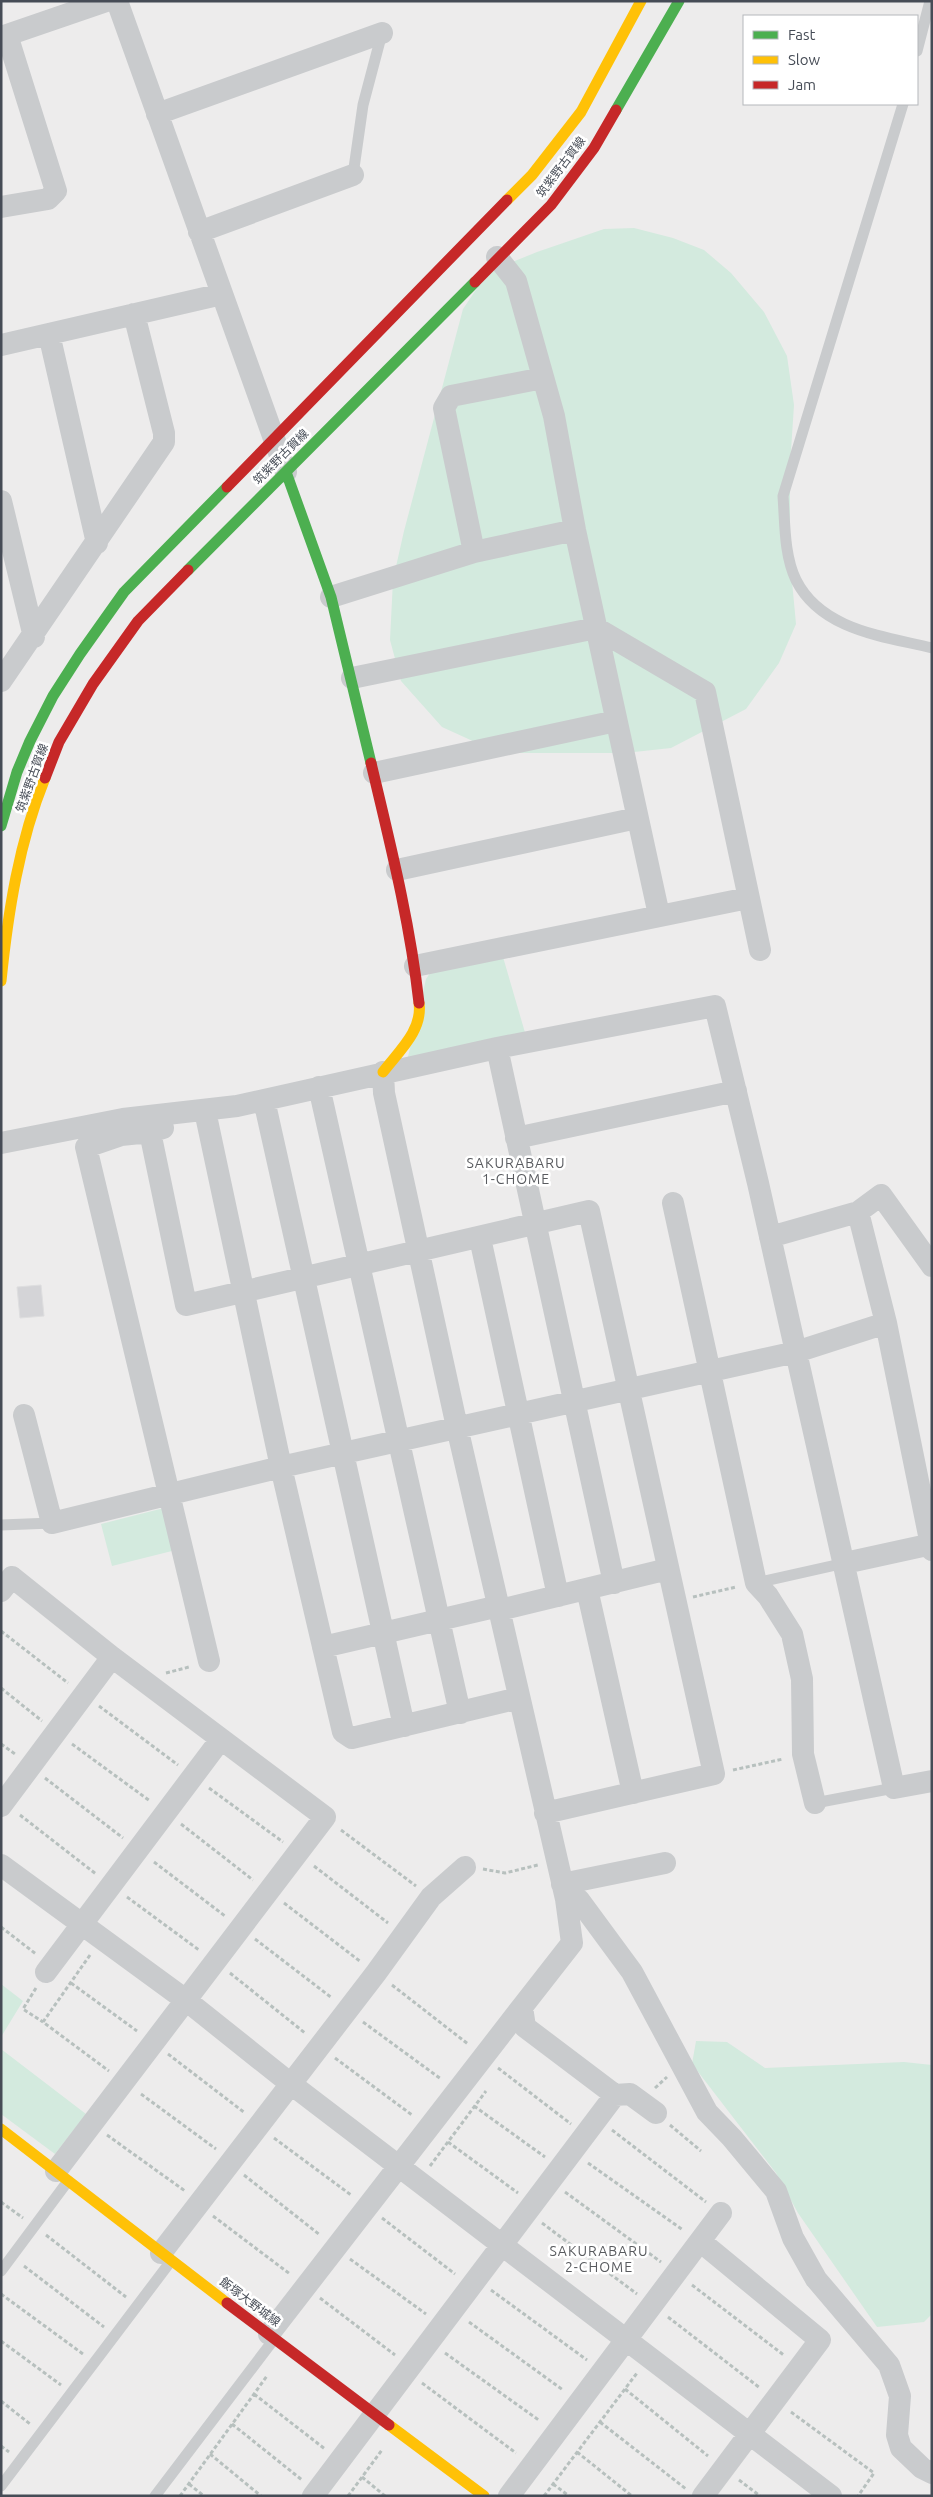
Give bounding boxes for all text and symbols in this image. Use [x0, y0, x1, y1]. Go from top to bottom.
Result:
legend [743, 15, 918, 105]
text: Fast [788, 26, 816, 43]
text: Slow [788, 51, 821, 68]
text: Jam [788, 76, 816, 93]
street label: 筑紫野古賀線 [534, 134, 587, 199]
street label: 筑紫野古賀線 [251, 427, 311, 487]
street label: 筑紫野古賀線 [13, 742, 50, 814]
district label: SAKURABARU 1-CHOME [466, 1155, 566, 1187]
district label: SAKURABARU 2-CHOME [549, 2243, 649, 2275]
street label: 飯塚大野城線 [218, 2275, 283, 2328]

